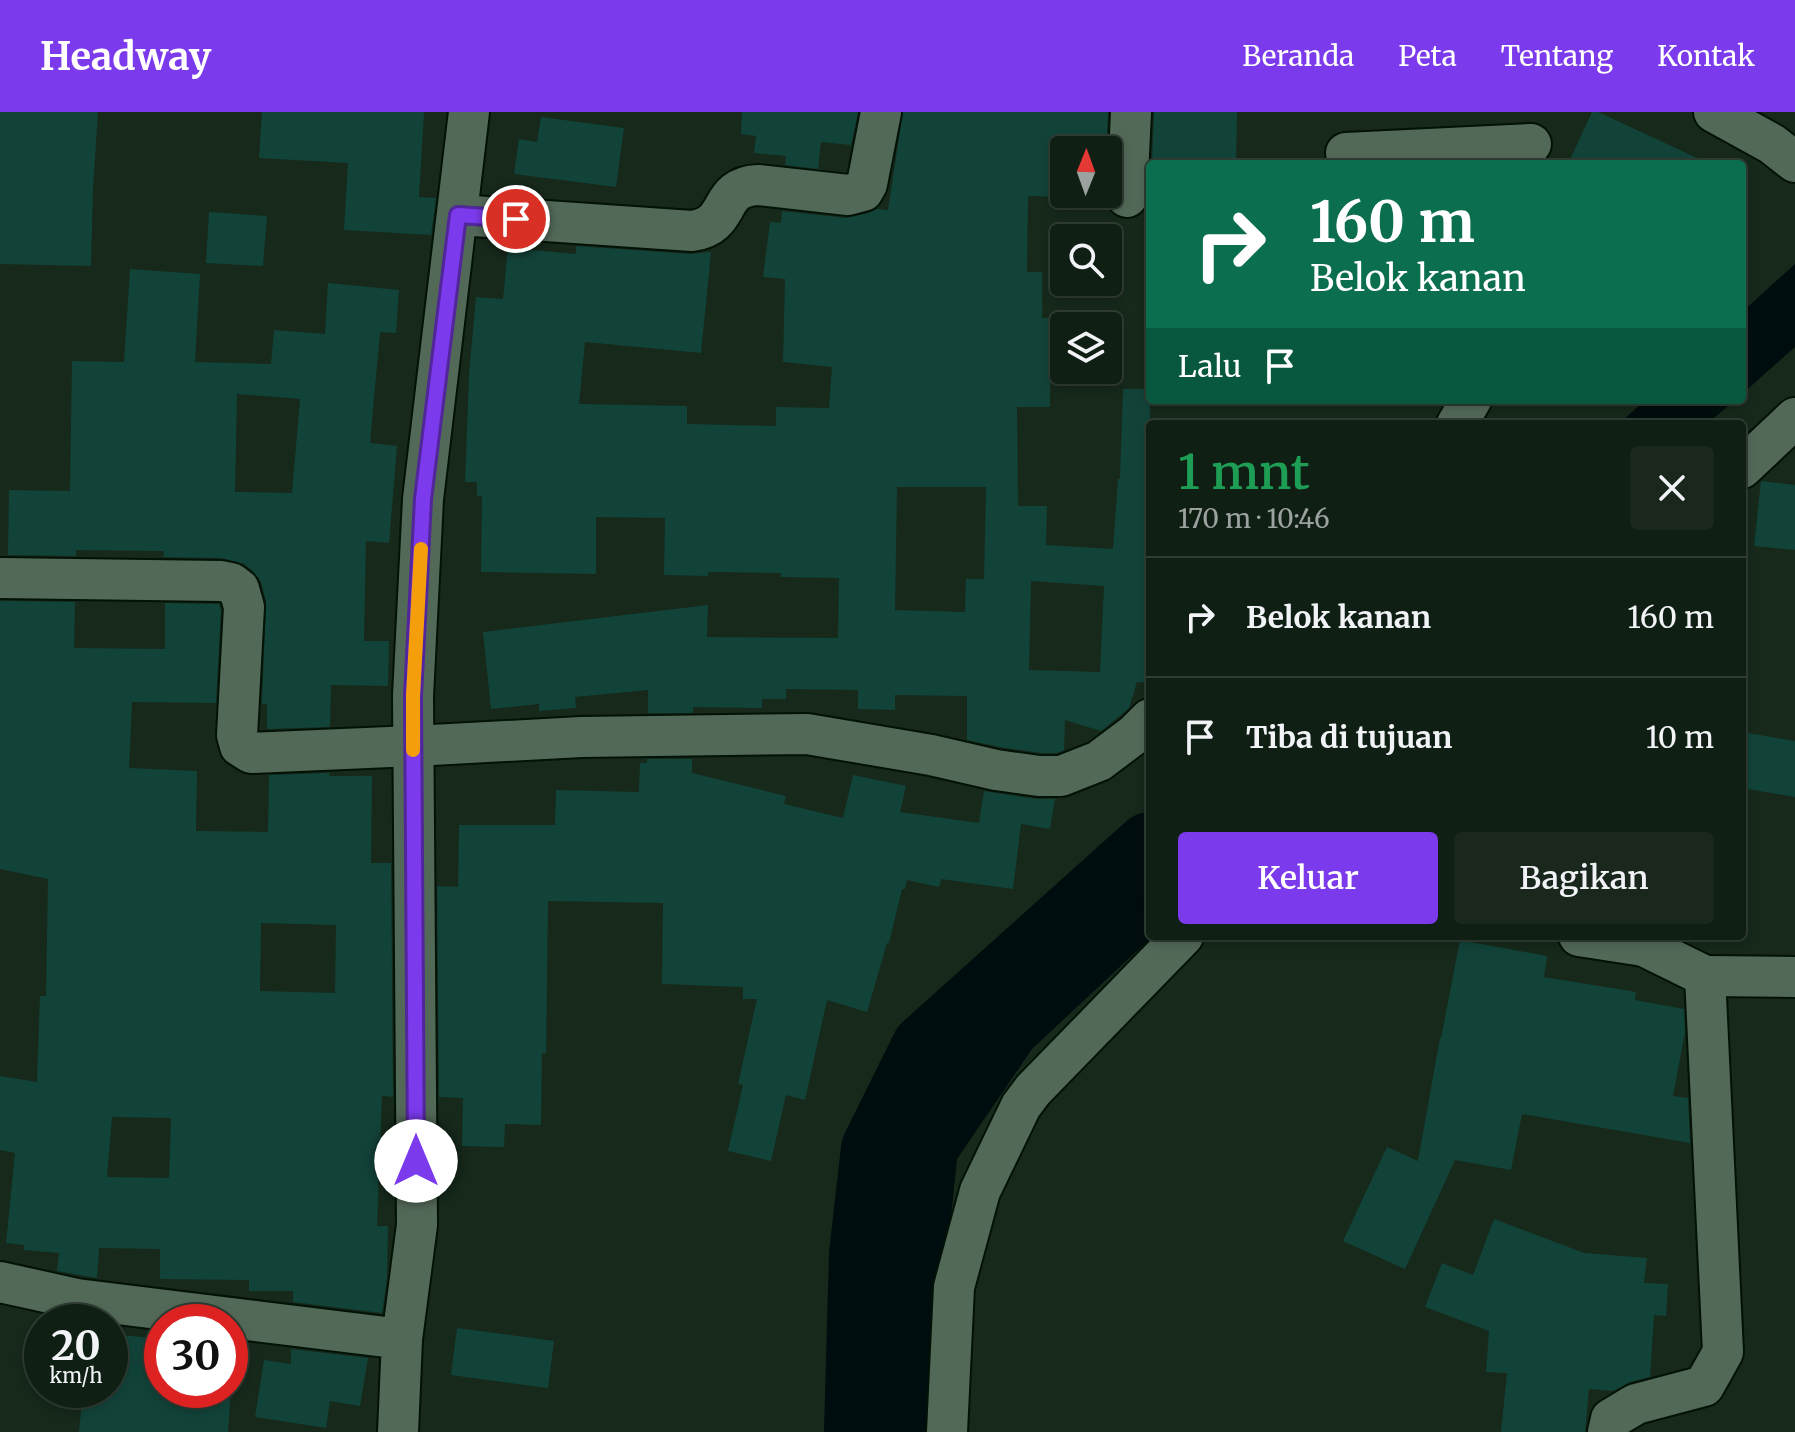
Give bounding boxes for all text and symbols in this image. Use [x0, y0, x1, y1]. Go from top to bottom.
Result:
text: Headway [40, 33, 211, 80]
text: Beranda [1242, 38, 1354, 74]
text: Peta [1398, 38, 1457, 74]
text: Tentang [1501, 38, 1613, 74]
text: Kontak [1657, 38, 1755, 74]
north arrow [1050, 136, 1122, 208]
map controls [1050, 136, 1122, 384]
pin [482, 185, 550, 253]
text: 160 m [1310, 187, 1475, 257]
icon: right [1178, 192, 1282, 296]
icon: arrive [494, 197, 538, 241]
button: search [1050, 224, 1122, 296]
text: Belok kanan [1310, 256, 1526, 301]
button: layers [1050, 312, 1122, 384]
icon: arrive [1258, 344, 1302, 388]
text: Lalu [1178, 347, 1242, 385]
text: 1 mnt [1178, 442, 1310, 502]
button: close [1630, 446, 1714, 530]
text: 170 m · 10:46 [1178, 502, 1330, 535]
icon: right [1178, 595, 1222, 639]
text: Belok kanan [1246, 598, 1431, 636]
text: 160 m [1627, 598, 1714, 636]
icon: arrive [1178, 715, 1222, 759]
text: Tiba di tujuan [1246, 718, 1452, 756]
text: 10 m [1646, 718, 1714, 756]
button: Keluar [1178, 832, 1438, 924]
button: Bagikan [1454, 832, 1714, 924]
position arrow [374, 1119, 458, 1203]
speed limit sign: 30 [144, 1304, 248, 1408]
text: 20 [51, 1321, 101, 1371]
text: km/h [50, 1363, 102, 1388]

